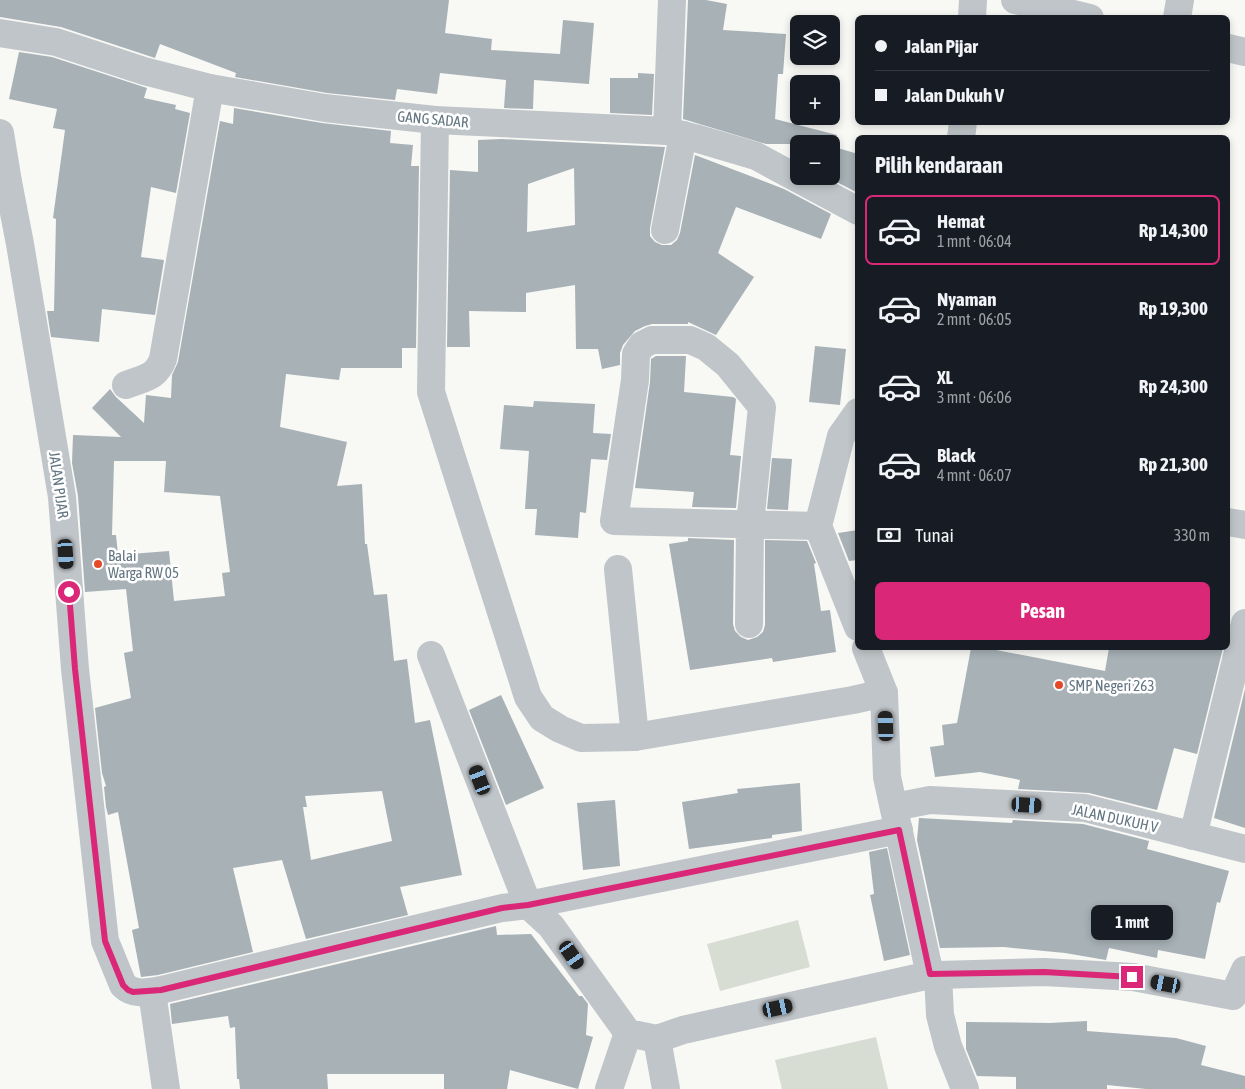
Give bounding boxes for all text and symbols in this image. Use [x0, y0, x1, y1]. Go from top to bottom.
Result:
map controls [790, 15, 840, 185]
button: layers [790, 15, 840, 65]
text: Jalan Pijar [905, 35, 978, 57]
button: + [790, 75, 840, 125]
text: Jalan Dukuh V [905, 84, 1004, 106]
street label: GANG SADAR [397, 107, 470, 131]
button: − [790, 135, 840, 185]
text: Pilih kendaraan [875, 152, 1003, 178]
icon: car [877, 208, 922, 253]
text: Hemat [937, 210, 985, 232]
text: Rp 14,300 [1139, 219, 1208, 241]
text: 1 mnt · 06:04 [937, 232, 1012, 250]
icon: car [877, 286, 922, 331]
text: Nyaman [937, 288, 996, 310]
text: Rp 19,300 [1139, 297, 1208, 319]
text: 2 mnt · 06:05 [937, 310, 1012, 328]
icon: car [877, 364, 922, 409]
text: XL [937, 366, 953, 388]
text: Rp 24,300 [1139, 375, 1208, 397]
text: 3 mnt · 06:06 [937, 388, 1012, 406]
icon: car [877, 442, 922, 487]
text: Black [937, 444, 975, 466]
street label: JALAN PIJAR [46, 451, 72, 520]
text: Rp 21,300 [1139, 453, 1208, 475]
text: 4 mnt · 06:07 [937, 466, 1012, 484]
icon: cash [875, 521, 903, 549]
text: Tunai [915, 524, 954, 546]
text: 330 m [1174, 526, 1210, 544]
car [57, 539, 74, 569]
place label: Balai Warga RW 05 [108, 547, 179, 581]
marker: Balai Warga RW 05 [92, 558, 104, 570]
route start [58, 581, 80, 603]
button: Pesan [875, 582, 1210, 640]
place label: SMP Negeri 263 [1069, 677, 1154, 694]
marker: SMP Negeri 263 [1053, 679, 1065, 691]
car [877, 711, 894, 741]
car [467, 763, 492, 797]
car [1011, 797, 1042, 813]
street label: JALAN DUKUH V [1070, 801, 1160, 836]
callout: 1 mnt [1091, 904, 1173, 940]
text: 1 mnt [1115, 913, 1149, 931]
car [557, 938, 586, 972]
route end [1121, 966, 1143, 988]
car [1149, 974, 1182, 994]
car [761, 998, 794, 1018]

